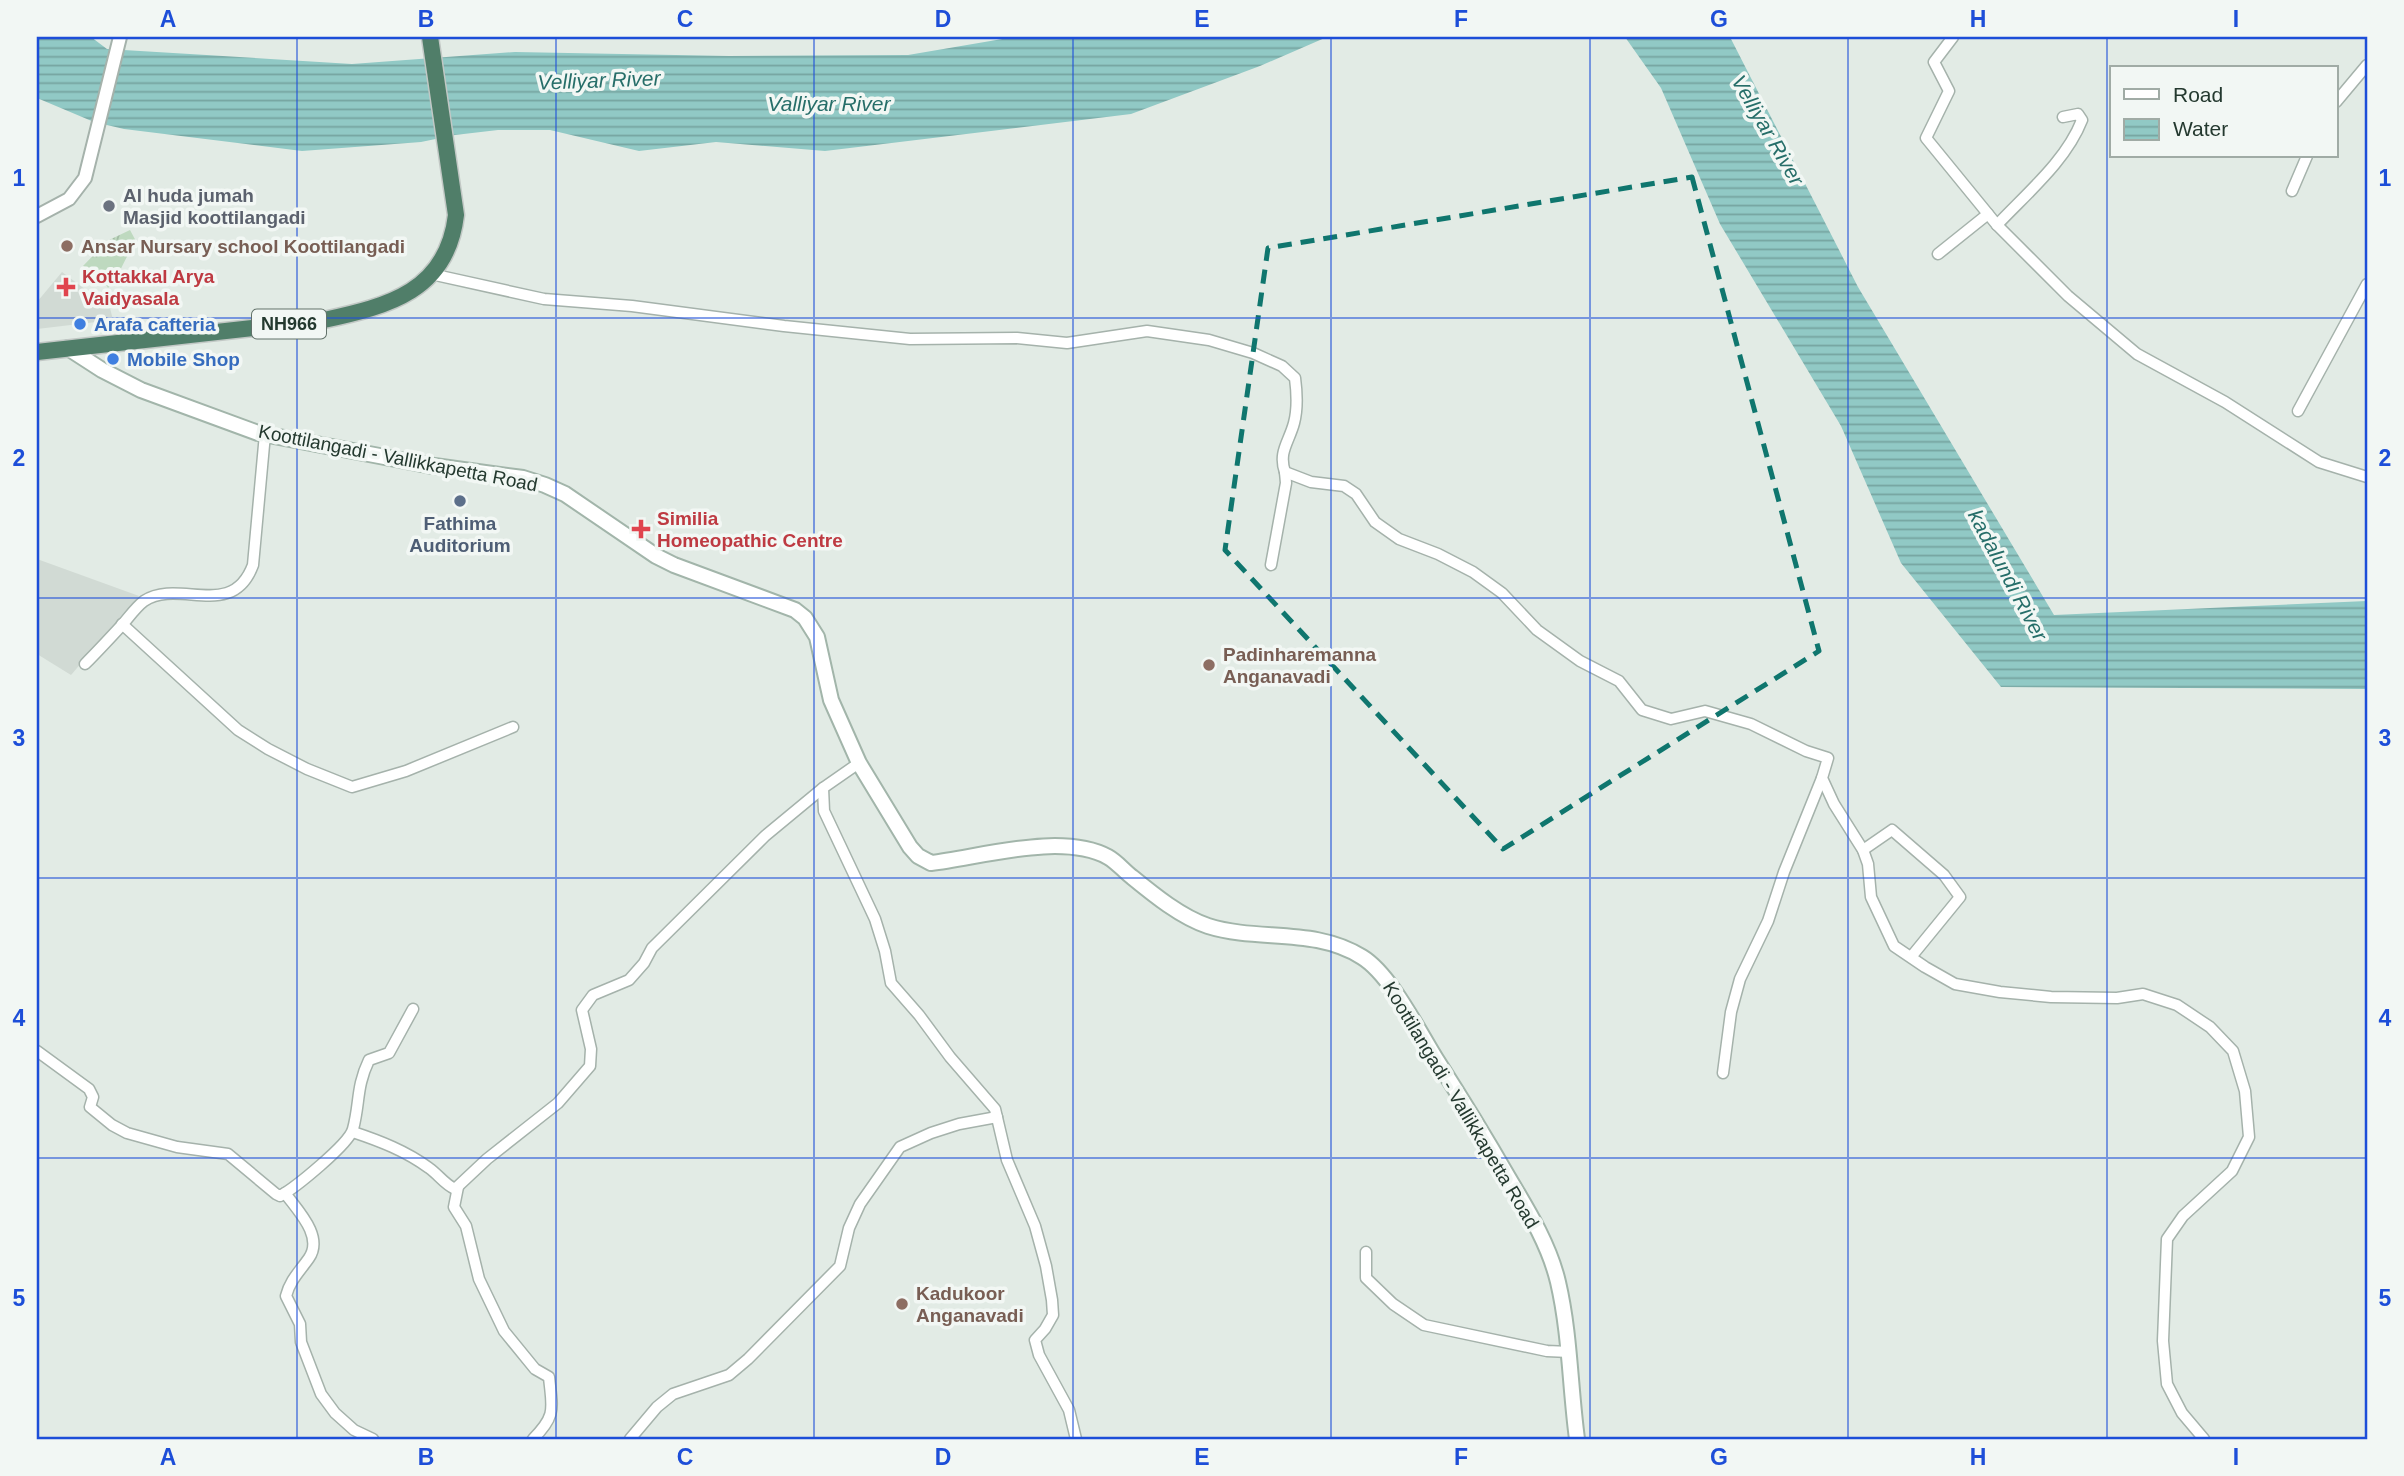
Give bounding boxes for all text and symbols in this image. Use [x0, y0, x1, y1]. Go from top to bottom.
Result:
text: A [160, 6, 176, 32]
text: B [418, 6, 434, 32]
text: C [677, 6, 693, 32]
text: D [935, 6, 951, 32]
text: E [1194, 6, 1210, 32]
text: F [1454, 6, 1468, 32]
text: G [1710, 6, 1728, 32]
text: H [1970, 6, 1986, 32]
text: I [2233, 6, 2239, 32]
water label: Velliyar River [537, 66, 662, 94]
legend [2110, 66, 2338, 158]
water label: Velliyar River [1727, 71, 1809, 190]
text: Road [2173, 83, 2223, 106]
water label: Valliyar River [768, 92, 891, 115]
text: Water [2173, 117, 2228, 140]
text: 1 [13, 165, 26, 191]
text: 1 [2379, 165, 2392, 191]
place label: Al huda jumah Masjid koottilangadi [123, 185, 306, 228]
marker: Al huda jumah Masjid koottilangadi [101, 198, 117, 214]
place label: Ansar Nursary school Koottilangadi [81, 236, 405, 257]
marker: Ansar Nursary school Koottilangadi [59, 238, 75, 254]
place label: Kottakkal Arya Vaidyasala [82, 266, 215, 309]
marker: Kottakkal Arya Vaidyasala [56, 277, 76, 297]
road number: NH966 [252, 310, 326, 338]
place label: Arafa cafteria [94, 314, 216, 335]
marker: Arafa cafteria [72, 316, 88, 332]
place label: Mobile Shop [127, 349, 240, 370]
marker: Mobile Shop [105, 351, 121, 367]
street label: Koottilangadi - Vallikkapetta Road [257, 421, 539, 495]
text: 2 [13, 445, 25, 471]
text: 2 [2379, 445, 2391, 471]
marker: Fathima Auditorium [452, 493, 468, 509]
water label: kadalundi River [1964, 506, 2053, 645]
place label: Similia Homeopathic Centre [657, 508, 843, 551]
place label: Fathima Auditorium [409, 513, 511, 556]
marker: Similia Homeopathic Centre [631, 519, 651, 539]
place label: Padinharemanna Anganavadi [1223, 644, 1377, 687]
marker: Padinharemanna Anganavadi [1201, 657, 1217, 673]
text: 3 [13, 725, 25, 751]
text: 3 [2379, 725, 2391, 751]
street label: Koottilangadi - Vallikkapetta Road [1379, 978, 1543, 1232]
text: 4 [13, 1005, 26, 1031]
text: 4 [2379, 1005, 2392, 1031]
place label: Kadukoor Anganavadi [916, 1283, 1024, 1326]
text: 5 [13, 1285, 26, 1311]
text: 5 [2379, 1285, 2392, 1311]
marker: Kadukoor Anganavadi [894, 1296, 910, 1312]
text: A [160, 1444, 176, 1470]
text: B [418, 1444, 434, 1470]
text: C [677, 1444, 693, 1470]
text: D [935, 1444, 951, 1470]
text: E [1194, 1444, 1210, 1470]
text: F [1454, 1444, 1468, 1470]
text: G [1710, 1444, 1728, 1470]
text: H [1970, 1444, 1986, 1470]
text: I [2233, 1444, 2239, 1470]

